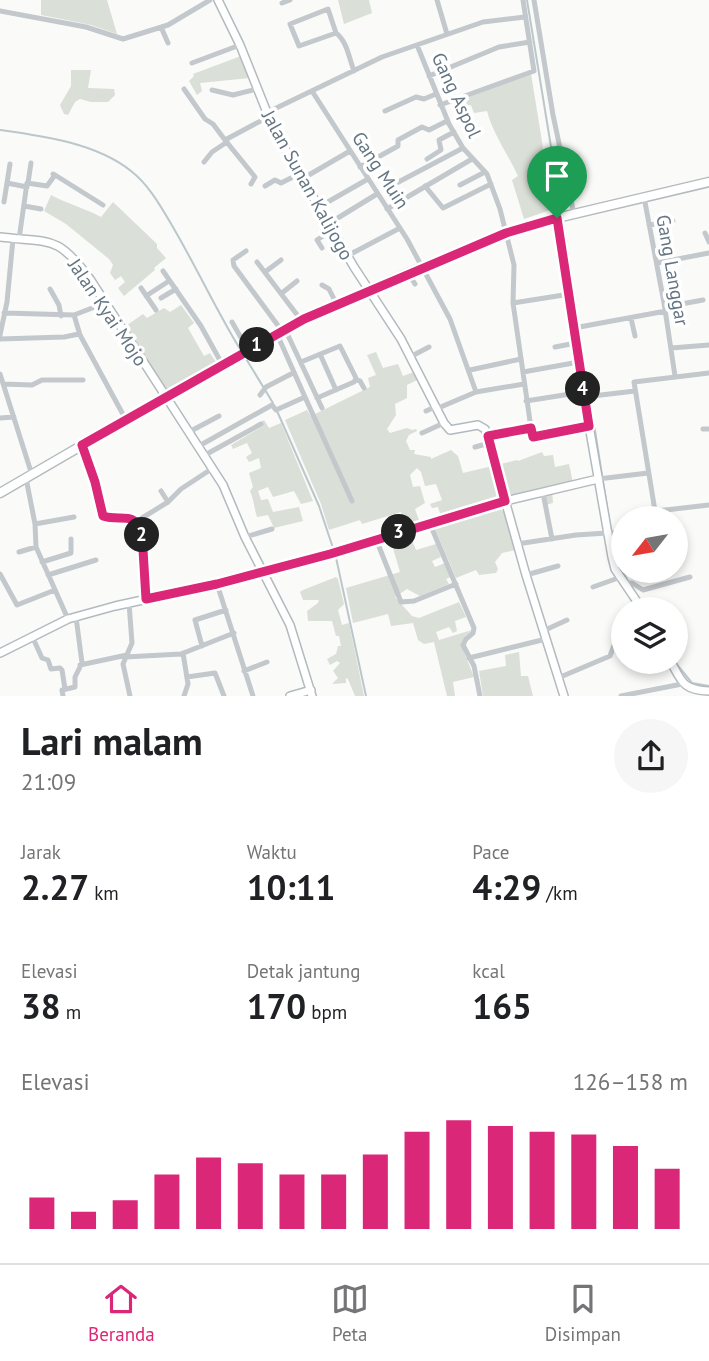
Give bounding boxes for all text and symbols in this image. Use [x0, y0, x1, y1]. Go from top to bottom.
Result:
street label: Gang Aspol [427, 49, 487, 142]
street label: Jalan Sunan Kalijogo [256, 105, 359, 264]
street label: Gang Muin [347, 127, 415, 213]
pin [527, 146, 587, 218]
icon: arrive [538, 157, 576, 195]
street label: Gang Langgar [651, 213, 695, 328]
street label: Jalan Kyai Mojo [63, 253, 153, 370]
pin: 1 [240, 328, 274, 362]
text: 1 [251, 332, 262, 356]
pin: 4 [566, 372, 600, 406]
text: 4 [577, 376, 588, 400]
north arrow [611, 506, 688, 583]
map controls [611, 506, 688, 674]
pin: 3 [382, 514, 416, 550]
pin: 2 [124, 518, 160, 552]
text: 3 [393, 519, 404, 543]
text: 2 [136, 522, 147, 546]
button: layers [611, 597, 688, 674]
text: Lari malam [21, 716, 203, 765]
button: share [614, 719, 688, 793]
text: 21:09 [21, 767, 76, 796]
text: Jarak [21, 840, 61, 864]
text: Waktu [247, 840, 297, 864]
text: Pace [472, 840, 510, 864]
text: 2.27 [21, 864, 89, 910]
text: 10:11 [247, 864, 335, 910]
text: 4:29 [472, 864, 541, 910]
text: km [89, 881, 119, 905]
text: /km [541, 881, 578, 905]
text: Elevasi [21, 959, 78, 983]
text: Detak jantung [247, 959, 360, 983]
text: kcal [472, 959, 505, 983]
text: 38 [21, 983, 61, 1029]
text: 170 [247, 983, 306, 1029]
text: 165 [472, 983, 532, 1029]
text: m [61, 1000, 81, 1024]
text: bpm [306, 1000, 347, 1024]
text: Elevasi [21, 1067, 90, 1096]
text: 126–158 m [573, 1067, 688, 1096]
tab: Beranda [88, 1280, 155, 1346]
tab: Peta [331, 1280, 369, 1346]
tab: Disimpan [545, 1280, 621, 1346]

